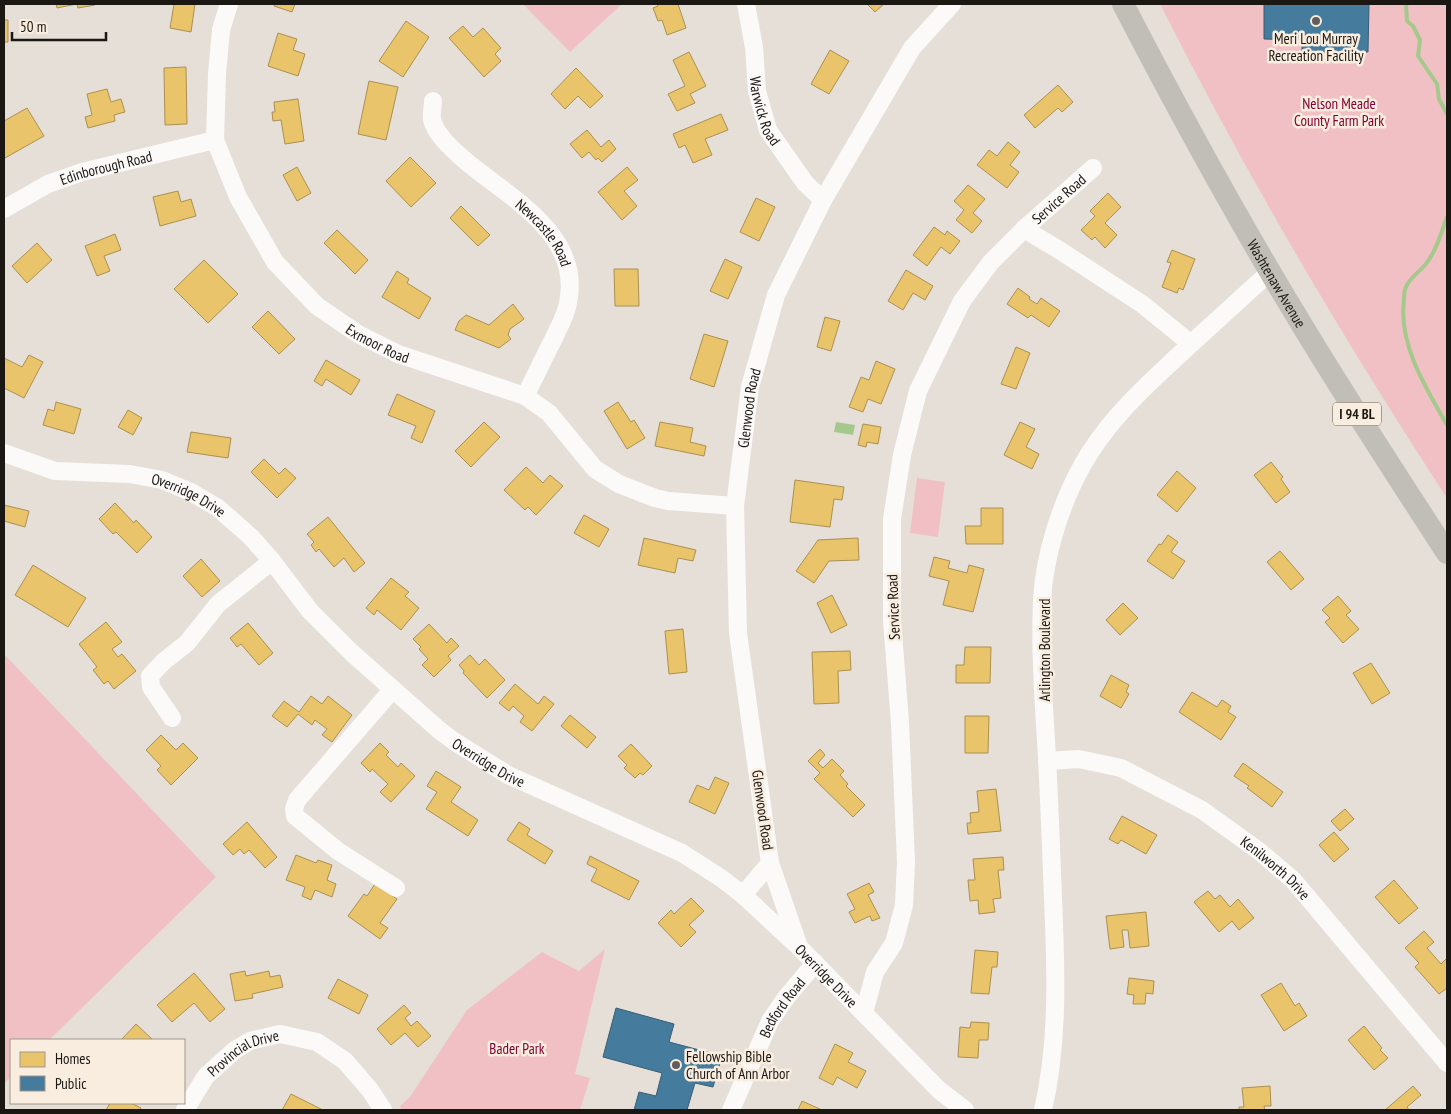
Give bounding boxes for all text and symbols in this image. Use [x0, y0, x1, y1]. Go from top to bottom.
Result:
scale bar [12, 10, 106, 42]
marker: Meri Lou Murray Recreation Facility [1310, 15, 1322, 27]
text: 50 m [20, 17, 46, 36]
place label: Meri Lou Murray Recreation Facility [1268, 29, 1364, 65]
street label: Warwick Road [747, 76, 785, 149]
park label: Nelson Meade County Farm Park [1294, 94, 1384, 130]
street label: Edinborough Road [57, 146, 154, 189]
street label: Service Road [1027, 170, 1089, 228]
street label: Newcastle Road [512, 194, 576, 268]
street label: Washtenaw Avenue [1244, 236, 1311, 331]
street label: Exmoor Road [342, 319, 412, 367]
street label: Glenwood Road [733, 366, 764, 449]
road number: I 94 BL [1333, 402, 1381, 426]
street label: Overridge Drive [150, 469, 230, 521]
street label: Service Road [882, 574, 904, 640]
street label: Arlington Boulevard [1035, 598, 1054, 702]
street label: Overridge Drive [449, 733, 528, 791]
street label: Glenwood Road [748, 769, 778, 851]
street label: Kenilworth Drive [1237, 832, 1315, 903]
street label: Overridge Drive [792, 940, 862, 1011]
street label: Bedford Road [755, 973, 809, 1040]
street label: Provincial Drive [203, 1025, 281, 1080]
legend [10, 1039, 185, 1104]
park label: Bader Park [489, 1039, 545, 1058]
place label: Fellowship Bible Church of Ann Arbor [686, 1047, 790, 1083]
text: Homes [55, 1049, 91, 1068]
marker: Fellowship Bible Church of Ann Arbor [670, 1059, 682, 1071]
text: Public [55, 1074, 87, 1093]

